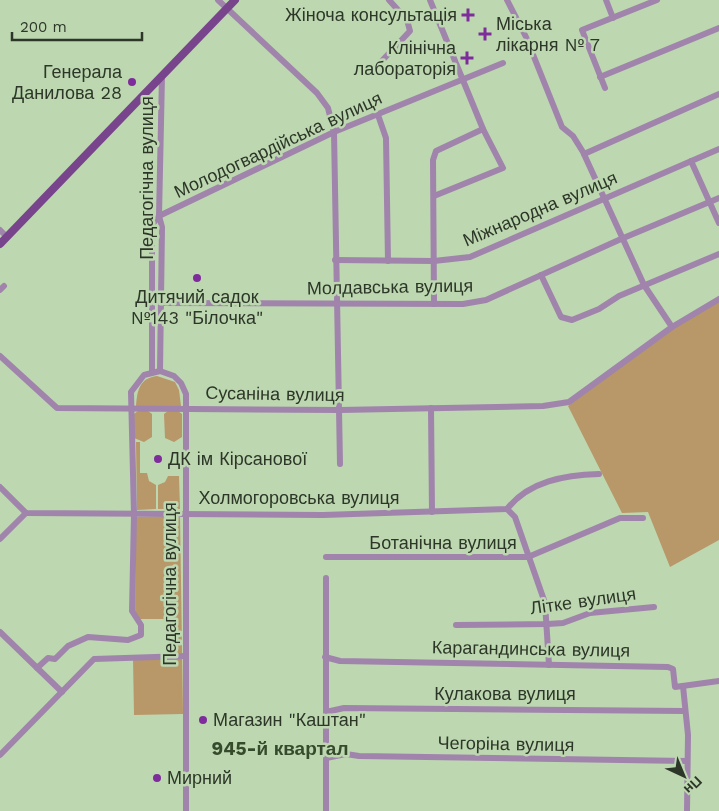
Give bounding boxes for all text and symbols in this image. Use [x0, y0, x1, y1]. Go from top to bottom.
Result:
place label: Жіноча консультація [285, 4, 457, 25]
marker: Жіноча консультація [461, 8, 475, 22]
scale bar [12, 10, 142, 42]
place label: Міська лікарня № 7 [496, 13, 600, 55]
text: 200 m [20, 18, 67, 36]
marker: Міська лікарня № 7 [478, 27, 492, 41]
place label: Клінічна лабораторія [354, 37, 457, 79]
marker: Клінічна лабораторія [460, 51, 474, 65]
place label: Генерала Данилова 28 [12, 61, 123, 103]
marker: Генерала Данилова 28 [126, 76, 138, 88]
street label: Молодогвардійська вулиця [171, 87, 385, 202]
street label: Педагогічна вулиця [136, 96, 157, 260]
street label: Міжнародна вулиця [459, 167, 620, 251]
marker: Дитячий садок №143 "Білочка" [191, 272, 203, 284]
street label: Молдавська вулиця [307, 275, 473, 298]
place label: Дитячий садок №143 "Білочка" [131, 286, 263, 328]
street label: Сусаніна вулиця [205, 382, 345, 405]
place label: ДК ім Кірсанової [168, 448, 307, 469]
marker: ДК ім Кірсанової [152, 453, 164, 465]
street label: Холмогоровська вулиця [198, 487, 400, 508]
street label: Педагогічна вулиця [159, 502, 180, 666]
street label: Ботанічна вулиця [369, 532, 517, 553]
street label: Літке вулиця [529, 583, 637, 618]
street label: Карагандинська вулиця [432, 636, 630, 661]
street label: Кулакова вулиця [434, 683, 576, 704]
place label: Магазин "Каштан" [213, 709, 366, 730]
marker: Магазин "Каштан" [197, 714, 209, 726]
street label: Чегоріна вулиця [437, 732, 575, 755]
district label: 945-й квартал [211, 737, 349, 760]
north arrow [659, 751, 709, 801]
place label: Мирний [167, 767, 232, 788]
marker: Мирний [151, 772, 163, 784]
text: Пн [681, 773, 705, 798]

